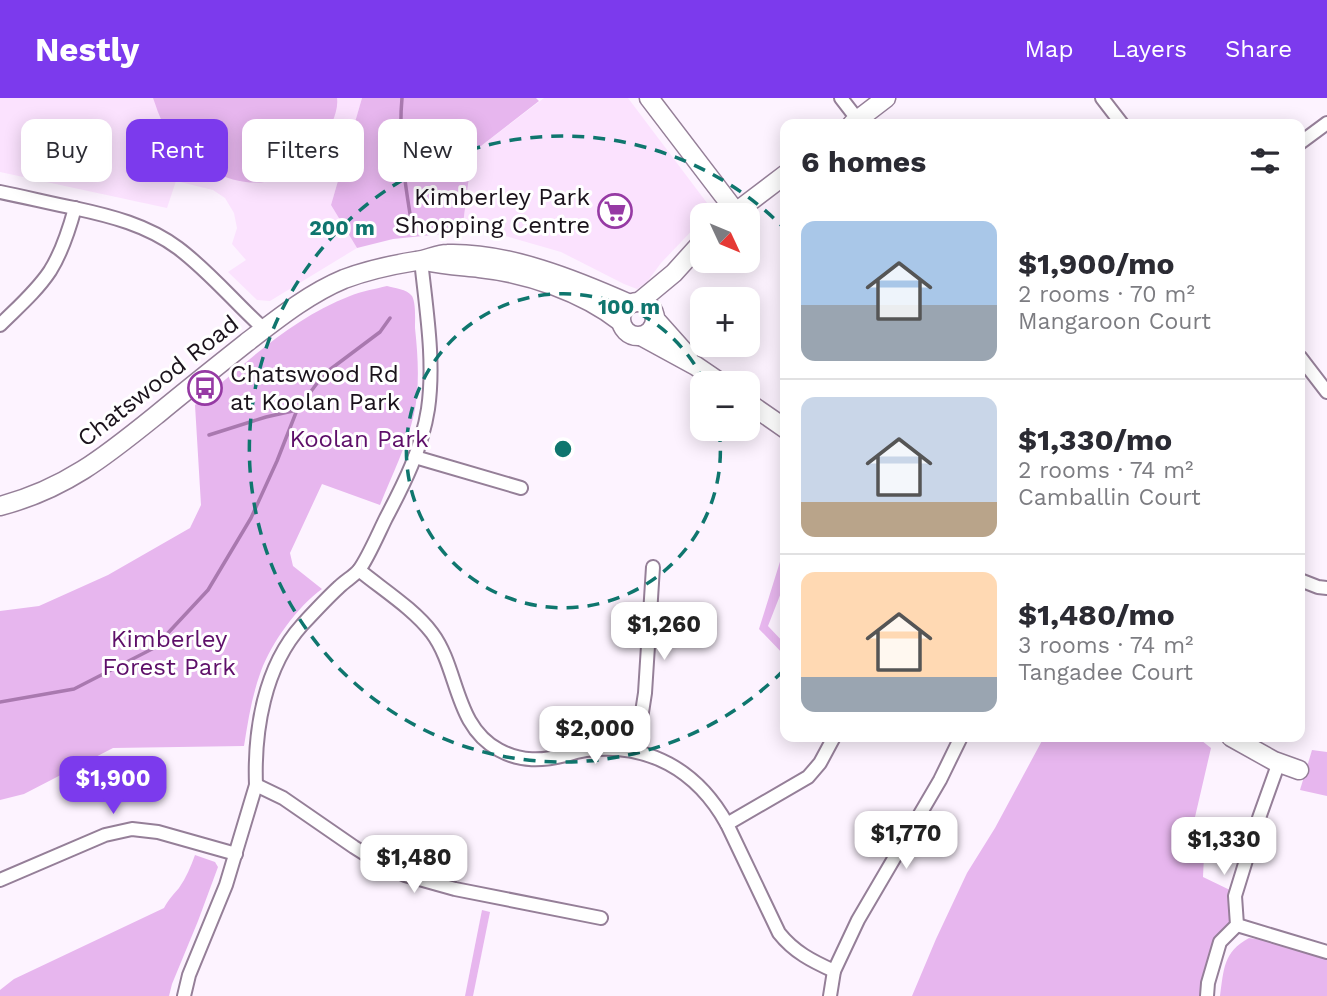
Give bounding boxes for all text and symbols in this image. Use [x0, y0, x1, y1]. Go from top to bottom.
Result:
text: Nestly [35, 30, 139, 69]
text: Map [1025, 35, 1073, 63]
text: Layers [1111, 35, 1187, 63]
text: Share [1225, 35, 1292, 63]
chip: Buy [21, 119, 112, 182]
chip: Rent [126, 119, 228, 182]
chip: Filters [242, 119, 364, 182]
chip: New [378, 119, 477, 182]
icon: filters [1246, 142, 1284, 180]
text: 6 homes [801, 144, 926, 179]
place label: Kimberley Park Shopping Centre [395, 183, 590, 239]
supermarket icon: Kimberley Park Shopping Centre [596, 192, 634, 230]
north arrow [690, 203, 760, 273]
map controls [690, 203, 760, 441]
text: 200 m [309, 215, 375, 240]
text: $1,900/mo [1018, 246, 1175, 281]
icon: home [857, 249, 941, 333]
text: 2 rooms · 70 m² [1018, 281, 1195, 308]
button: + [690, 287, 760, 357]
text: 100 m [598, 294, 660, 319]
text: Mangaroon Court [1018, 308, 1211, 335]
street label: Chatswood Road [72, 309, 244, 453]
place label: Chatswood Rd at Koolan Park [230, 360, 401, 416]
bus stop icon: Chatswood Rd at Koolan Park [186, 369, 224, 407]
button: − [690, 371, 760, 441]
text: $1,330/mo [1018, 422, 1172, 457]
park label: Koolan Park [289, 425, 429, 453]
icon: home [857, 425, 941, 509]
centre of rings [551, 437, 575, 461]
text: 2 rooms · 74 m² [1018, 457, 1193, 484]
text: Camballin Court [1018, 484, 1201, 511]
text: $1,480/mo [1018, 597, 1175, 632]
icon: home [857, 600, 941, 684]
pin: $1,260 [607, 602, 721, 662]
text: $1,260 [627, 611, 701, 638]
park label: Kimberley Forest Park [102, 625, 236, 681]
text: 3 rooms · 74 m² [1018, 632, 1193, 659]
text: Tangadee Court [1018, 659, 1193, 686]
pin: $2,000 [538, 706, 652, 766]
text: $2,000 [555, 715, 635, 742]
pin: $1,900 [56, 756, 170, 816]
text: $1,900 [75, 765, 151, 792]
pin: $1,770 [849, 812, 963, 871]
pin: $1,330 [1167, 818, 1281, 877]
text: $1,770 [871, 820, 941, 847]
text: $1,330 [1187, 826, 1261, 853]
pin: $1,480 [357, 836, 471, 895]
text: $1,480 [376, 844, 452, 871]

